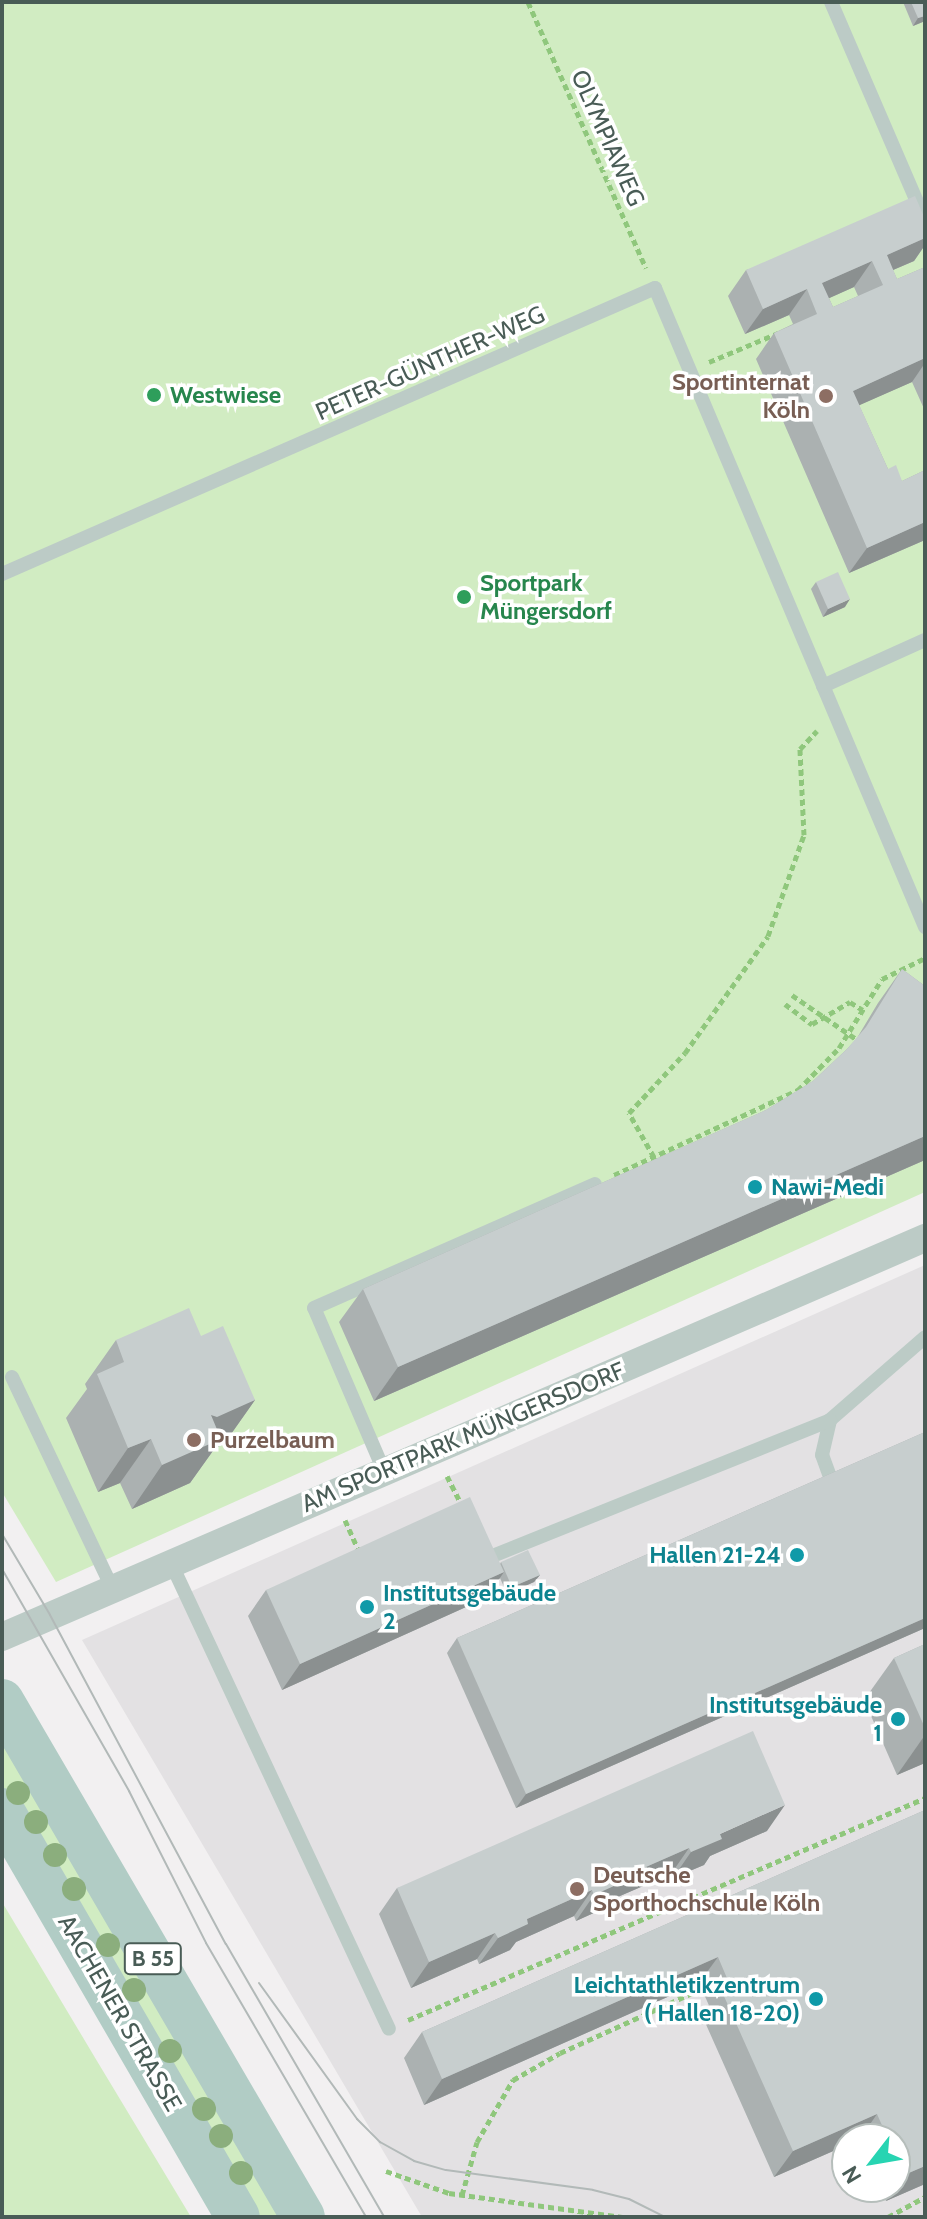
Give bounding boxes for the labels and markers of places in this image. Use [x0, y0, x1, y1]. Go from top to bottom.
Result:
place label: Sportinternat Köln [672, 368, 810, 424]
place label: Westwiese [170, 381, 281, 409]
marker: Westwiese [145, 386, 163, 404]
marker: Sportinternat Köln [817, 387, 835, 405]
place label: Sportpark Müngersdorf [480, 569, 612, 625]
marker: Sportpark Müngersdorf [455, 588, 473, 606]
place label: Nawi-Medi [771, 1173, 884, 1201]
marker: Nawi-Medi [746, 1178, 764, 1196]
place label: Purzelbaum [210, 1426, 335, 1454]
marker: Purzelbaum [185, 1431, 203, 1449]
place label: Hallen 21-24 [649, 1541, 781, 1569]
marker: Hallen 21-24 [788, 1546, 806, 1564]
place label: Institutsgebäude 2 [383, 1579, 556, 1635]
marker: Institutsgebäude 2 [358, 1598, 376, 1616]
place label: Institutsgebäude 1 [709, 1691, 882, 1747]
marker: Institutsgebäude 1 [889, 1710, 907, 1728]
place label: Deutsche Sporthochschule Köln [593, 1861, 820, 1917]
marker: Deutsche Sporthochschule Köln [568, 1880, 586, 1898]
place label: Leichtathletikzentrum ( Hallen 18-20) [573, 1971, 800, 2027]
marker: Leichtathletikzentrum ( Hallen 18-20) [807, 1990, 825, 2008]

